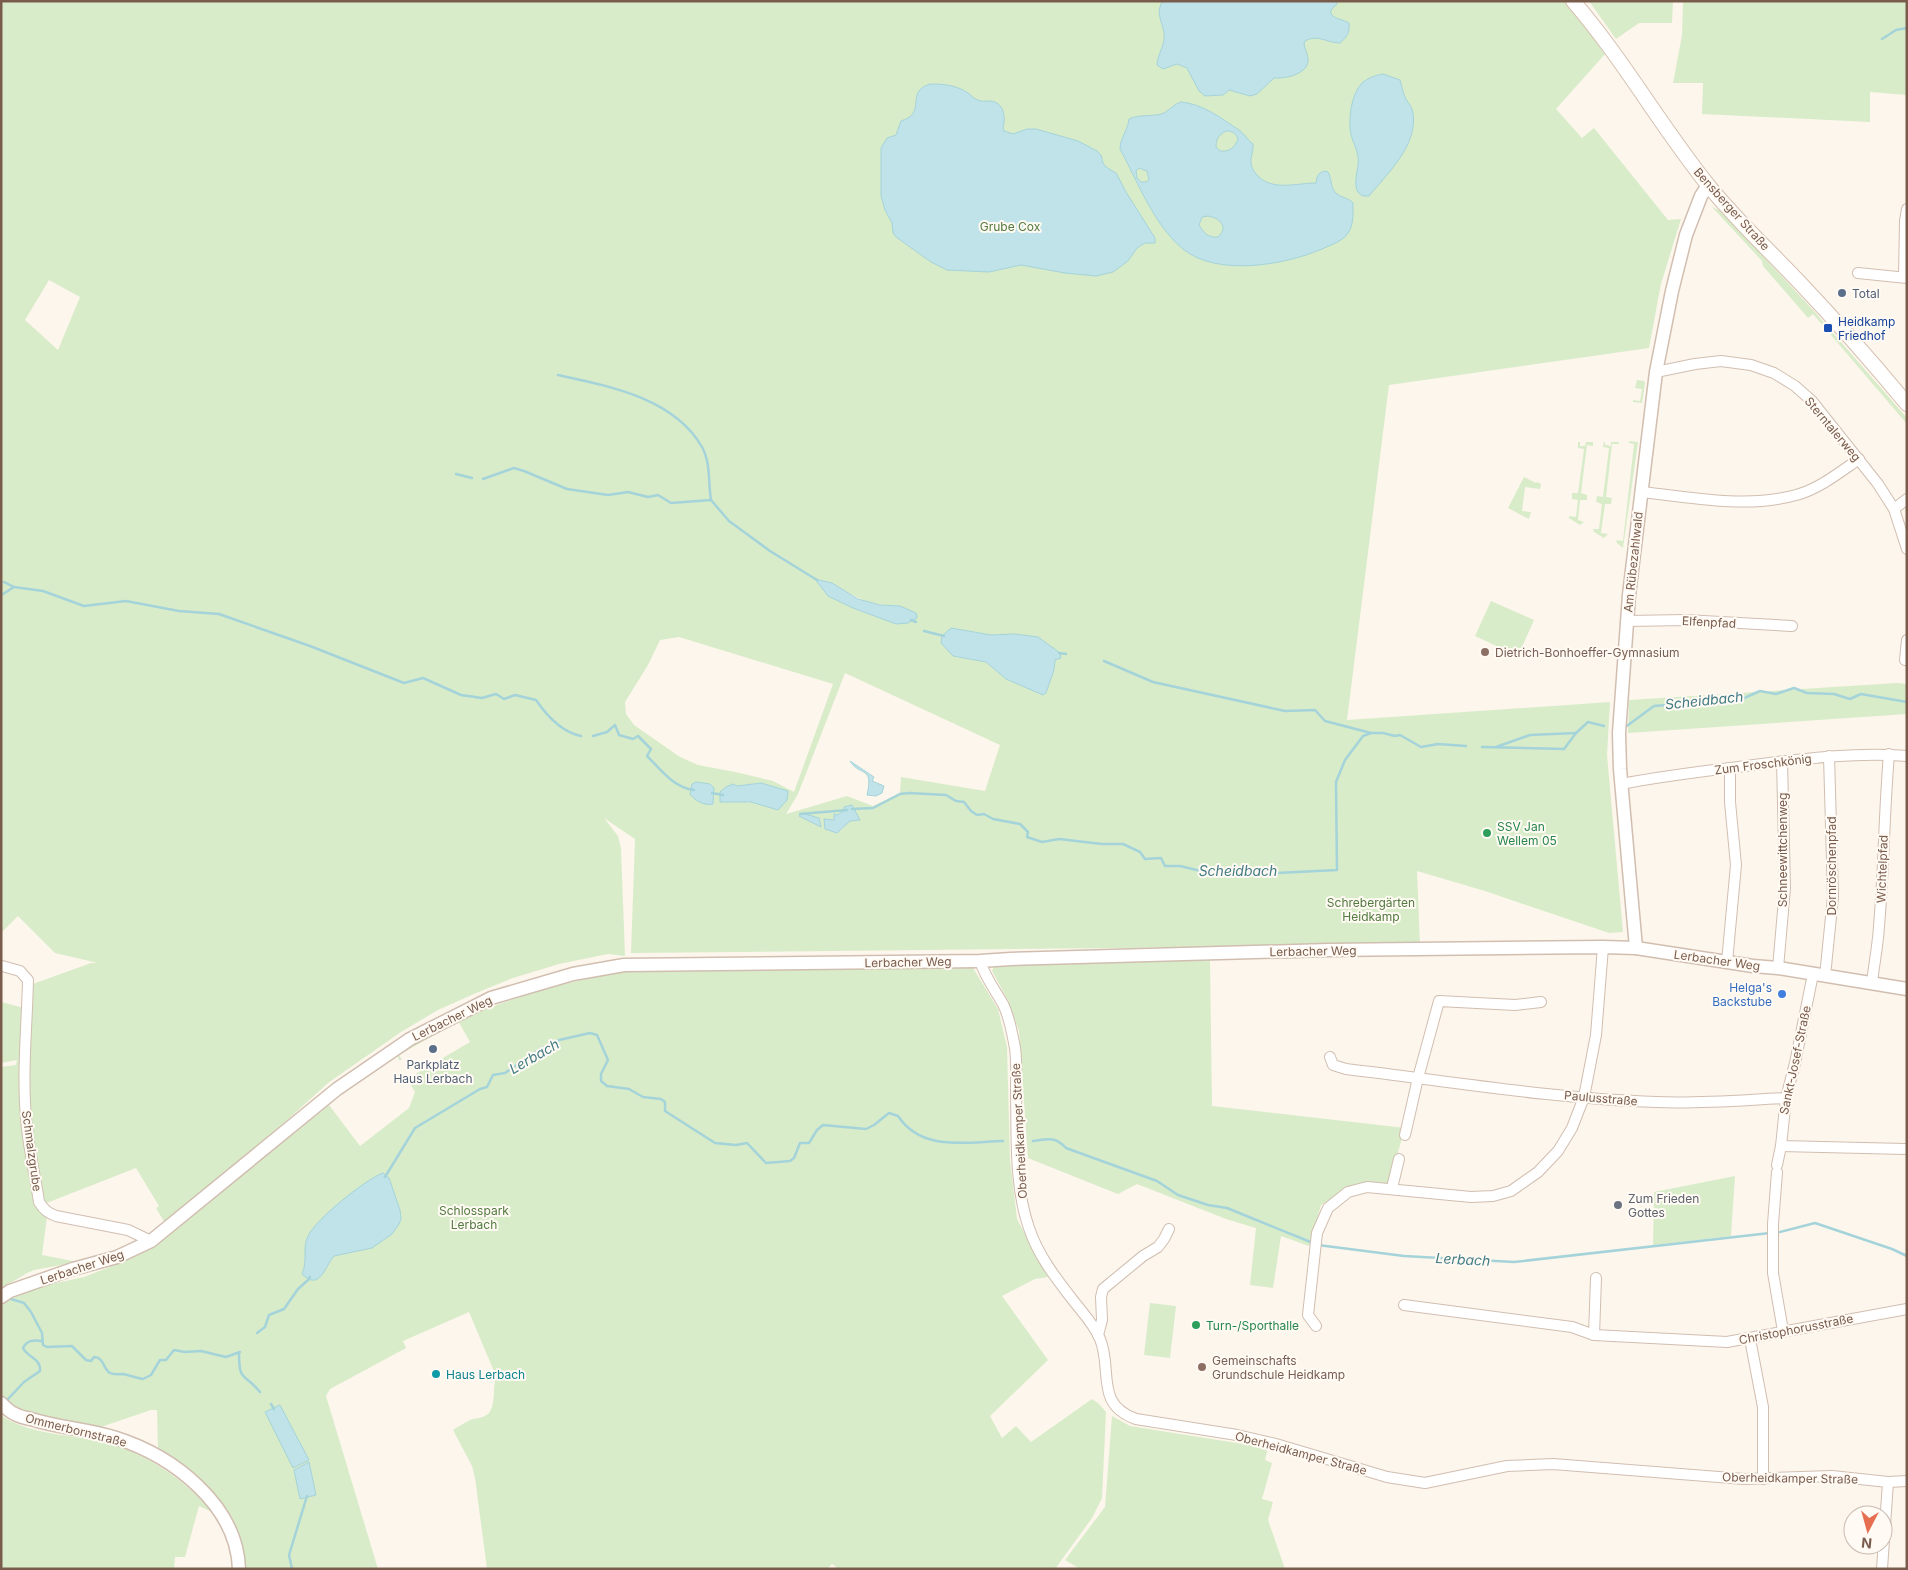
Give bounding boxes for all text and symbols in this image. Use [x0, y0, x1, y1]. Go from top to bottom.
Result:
street label: Bensberger Straße [1691, 164, 1773, 254]
park label: Grube Cox [980, 219, 1041, 234]
place label: Total [1852, 286, 1880, 301]
marker: Total [1836, 287, 1848, 299]
place label: Heidkamp Friedhof [1838, 314, 1895, 343]
marker: Heidkamp Friedhof [1822, 322, 1834, 334]
street label: Sterntalerweg [1802, 394, 1864, 464]
street label: Am Rübezahlwald [1620, 511, 1646, 613]
street label: Elfenpfad [1682, 613, 1736, 631]
place label: Dietrich-Bonhoeffer-Gymnasium [1495, 645, 1680, 660]
marker: Dietrich-Bonhoeffer-Gymnasium [1479, 646, 1491, 658]
water label: Scheidbach [1664, 687, 1744, 713]
street label: Zum Froschkönig [1713, 751, 1813, 777]
street label: Schneewittchenweg [1775, 793, 1790, 907]
street label: Dornröschenpfad [1824, 816, 1839, 916]
place label: SSV Jan Wellem 05 [1497, 819, 1557, 848]
marker: SSV Jan Wellem 05 [1481, 827, 1493, 839]
street label: Wichtelpfad [1873, 835, 1891, 903]
water label: Scheidbach [1199, 862, 1277, 879]
park label: Schrebergärten Heidkamp [1327, 895, 1415, 924]
street label: Lerbacher Weg [1269, 943, 1357, 959]
street label: Lerbacher Weg [1673, 947, 1761, 973]
street label: Lerbacher Weg [864, 954, 952, 970]
place label: Helga's Backstube [1712, 980, 1772, 1009]
marker: Helga's Backstube [1776, 988, 1788, 1000]
street label: Lerbacher Weg [410, 992, 494, 1044]
street label: Sankt-Josef-Straße [1776, 1004, 1814, 1116]
water label: Lerbach [506, 1035, 562, 1077]
marker: Parkplatz Haus Lerbach [427, 1043, 439, 1055]
place label: Parkplatz Haus Lerbach [393, 1057, 473, 1086]
street label: Oberheidkamper Straße [1008, 1063, 1030, 1199]
street label: Paulusstraße [1564, 1087, 1638, 1109]
street label: Schmalzgrube [19, 1110, 45, 1192]
place label: Zum Frieden Gottes [1628, 1191, 1699, 1220]
marker: Zum Frieden Gottes [1612, 1199, 1624, 1211]
park label: Schlosspark Lerbach [439, 1203, 509, 1232]
street label: Lerbacher Weg [38, 1246, 126, 1288]
water label: Lerbach [1435, 1249, 1491, 1269]
street label: Christophorusstraße [1737, 1311, 1855, 1347]
place label: Turn-/Sporthalle [1206, 1318, 1299, 1333]
marker: Turn-/Sporthalle [1190, 1319, 1202, 1331]
place label: Gemeinschafts Grundschule Heidkamp [1212, 1353, 1345, 1382]
marker: Gemeinschafts Grundschule Heidkamp [1196, 1361, 1208, 1373]
place label: Haus Lerbach [446, 1367, 525, 1382]
marker: Haus Lerbach [430, 1368, 442, 1380]
street label: Ommerbornstraße [24, 1410, 128, 1450]
street label: Oberheidkamper Straße [1233, 1428, 1369, 1478]
street label: Oberheidkamper Straße [1722, 1469, 1858, 1487]
north arrow [1843, 1505, 1893, 1555]
text: N [1860, 1534, 1873, 1552]

